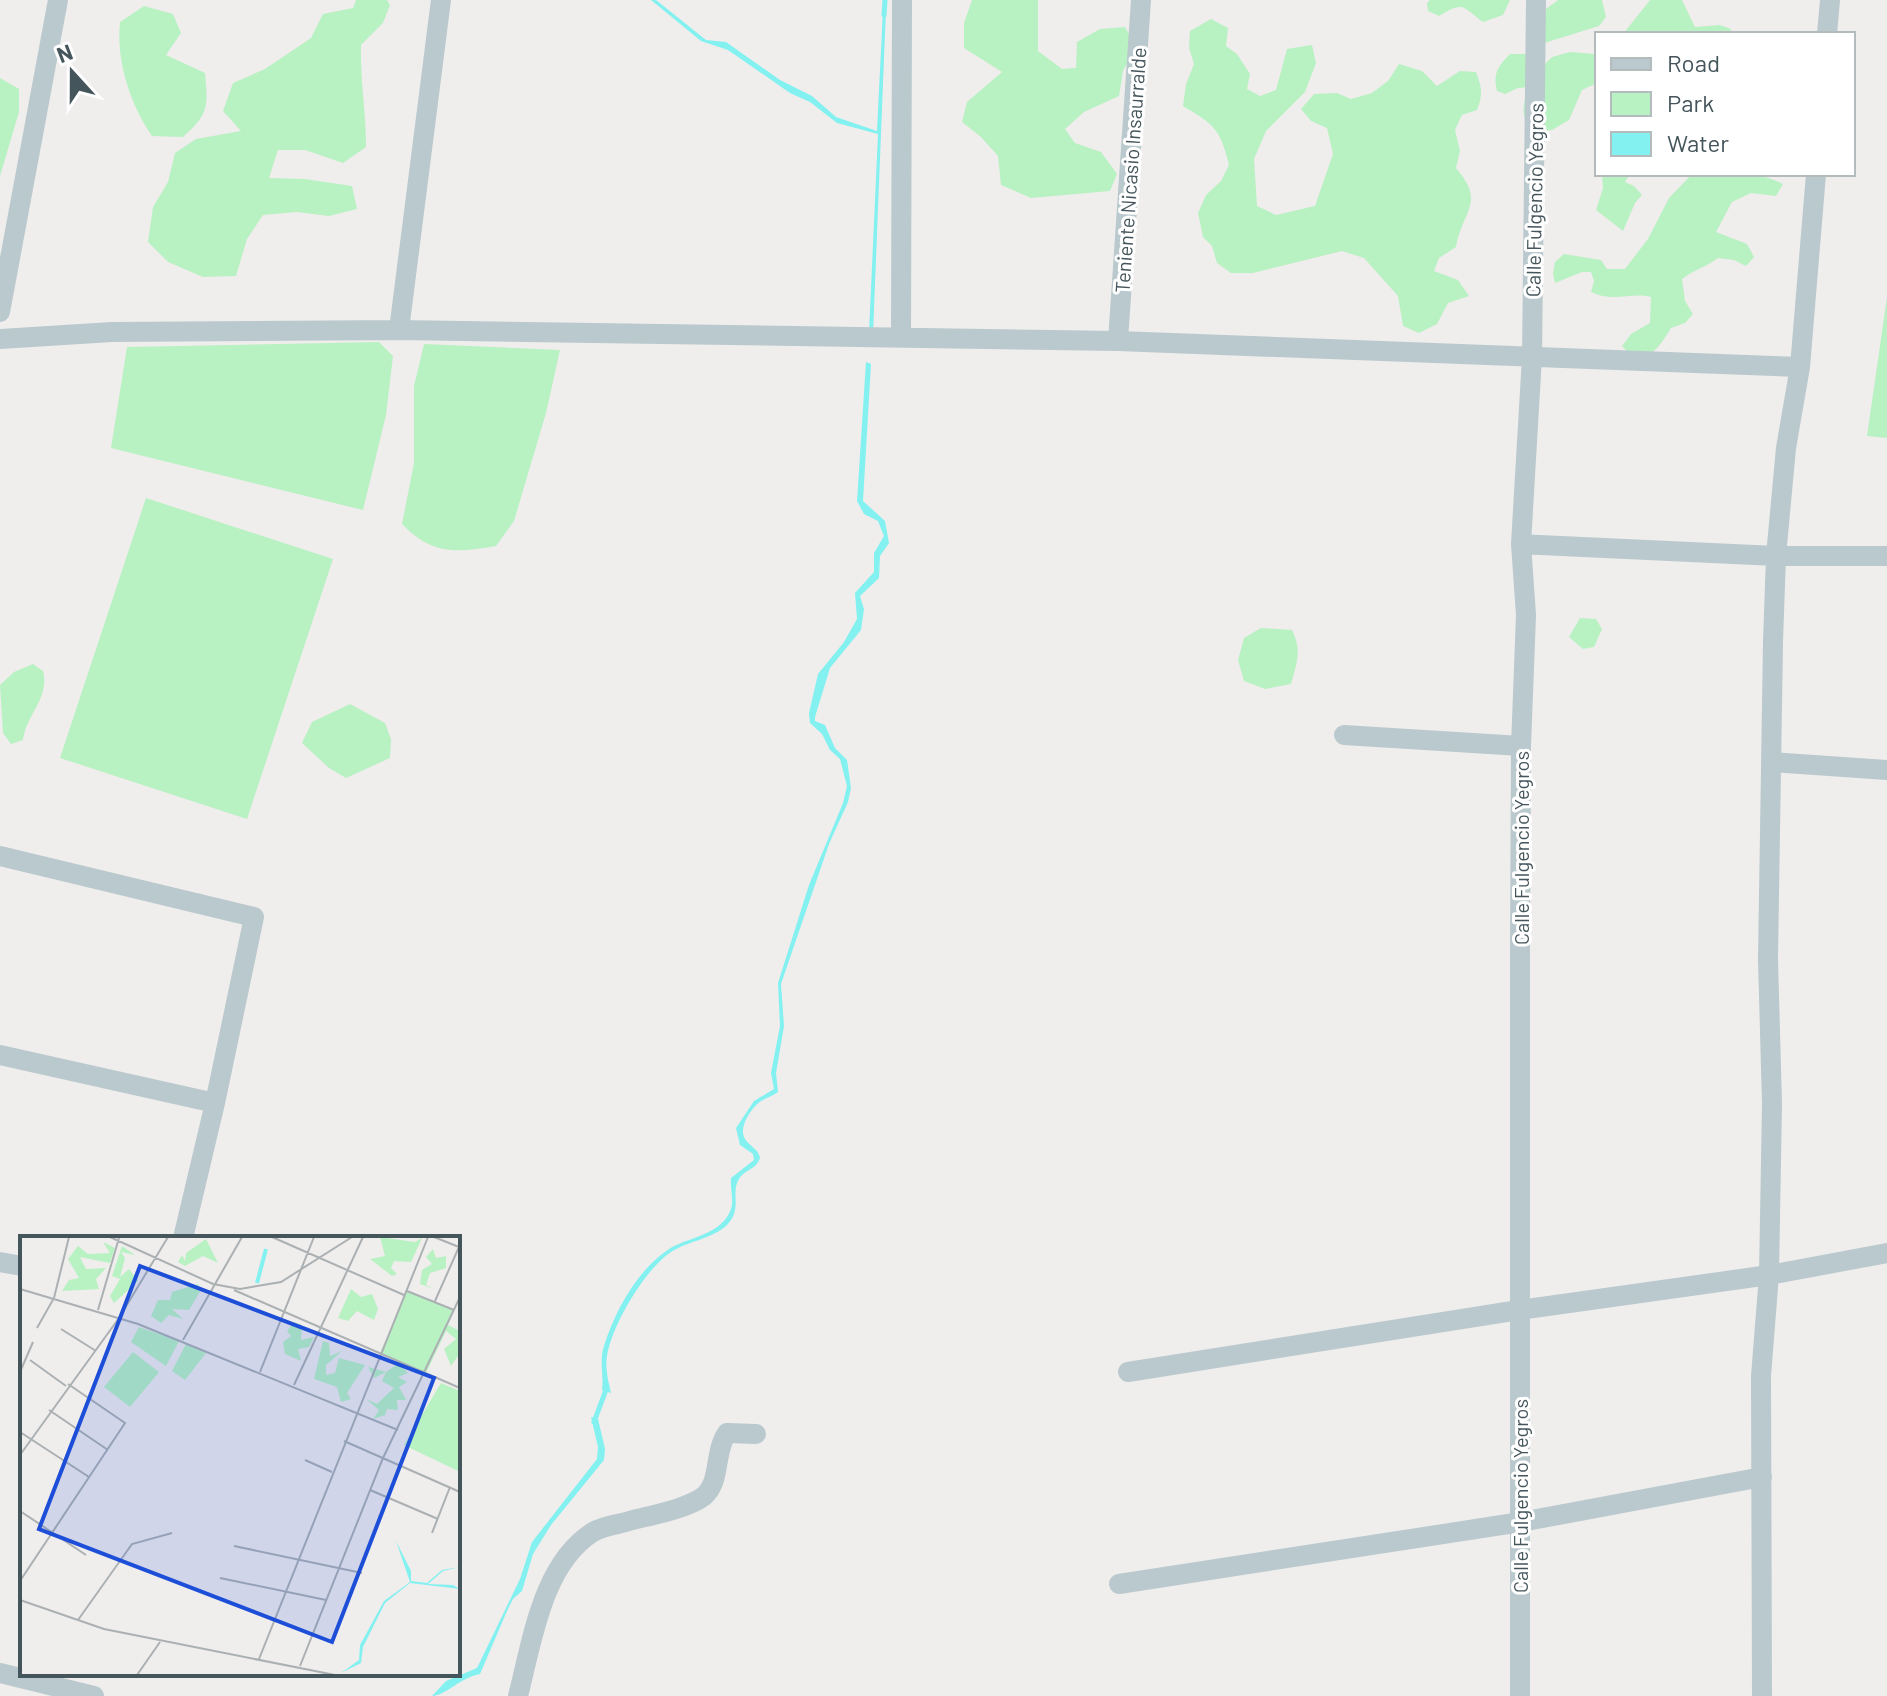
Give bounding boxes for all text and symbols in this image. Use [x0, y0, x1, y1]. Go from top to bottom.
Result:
north arrow [32, 32, 112, 112]
legend [1595, 32, 1855, 176]
text: N [53, 38, 76, 67]
street label: Teniente Nicasio Insaurralde [1109, 47, 1151, 293]
text: Road [1667, 48, 1720, 77]
text: Park [1667, 88, 1714, 117]
street label: Calle Fulgencio Yegros [1520, 103, 1548, 297]
text: Water [1667, 128, 1729, 157]
street label: Calle Fulgencio Yegros [1509, 751, 1533, 945]
inset map [20, 1236, 460, 1676]
street label: Calle Fulgencio Yegros [1508, 1399, 1532, 1593]

